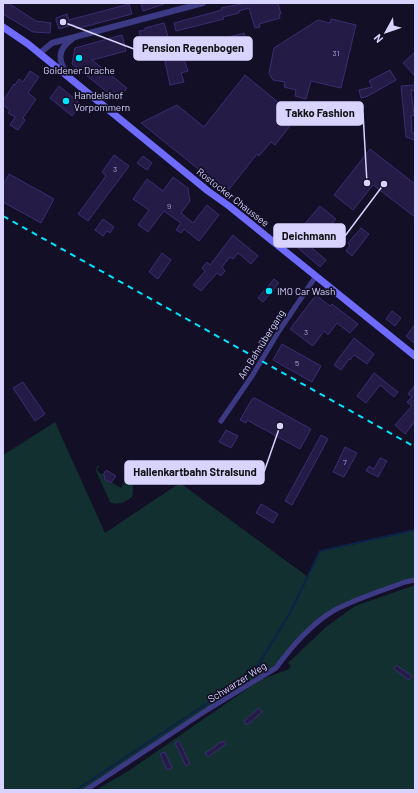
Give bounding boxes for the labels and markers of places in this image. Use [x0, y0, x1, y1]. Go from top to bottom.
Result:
callout: Pension Regenbogen [134, 37, 252, 60]
marker: Goldener Drache [74, 53, 84, 63]
place label: Goldener Drache [43, 64, 115, 76]
place label: Handelshof Vorpommern [74, 89, 130, 113]
marker: Handelshof Vorpommern [61, 96, 71, 106]
callout: Takko Fashion [277, 102, 363, 125]
callout: Deichmann [274, 224, 345, 247]
place label: IMO Car Wash [277, 285, 335, 297]
marker: IMO Car Wash [264, 286, 274, 296]
callout: Hallenkartbahn Stralsund [125, 461, 264, 484]

